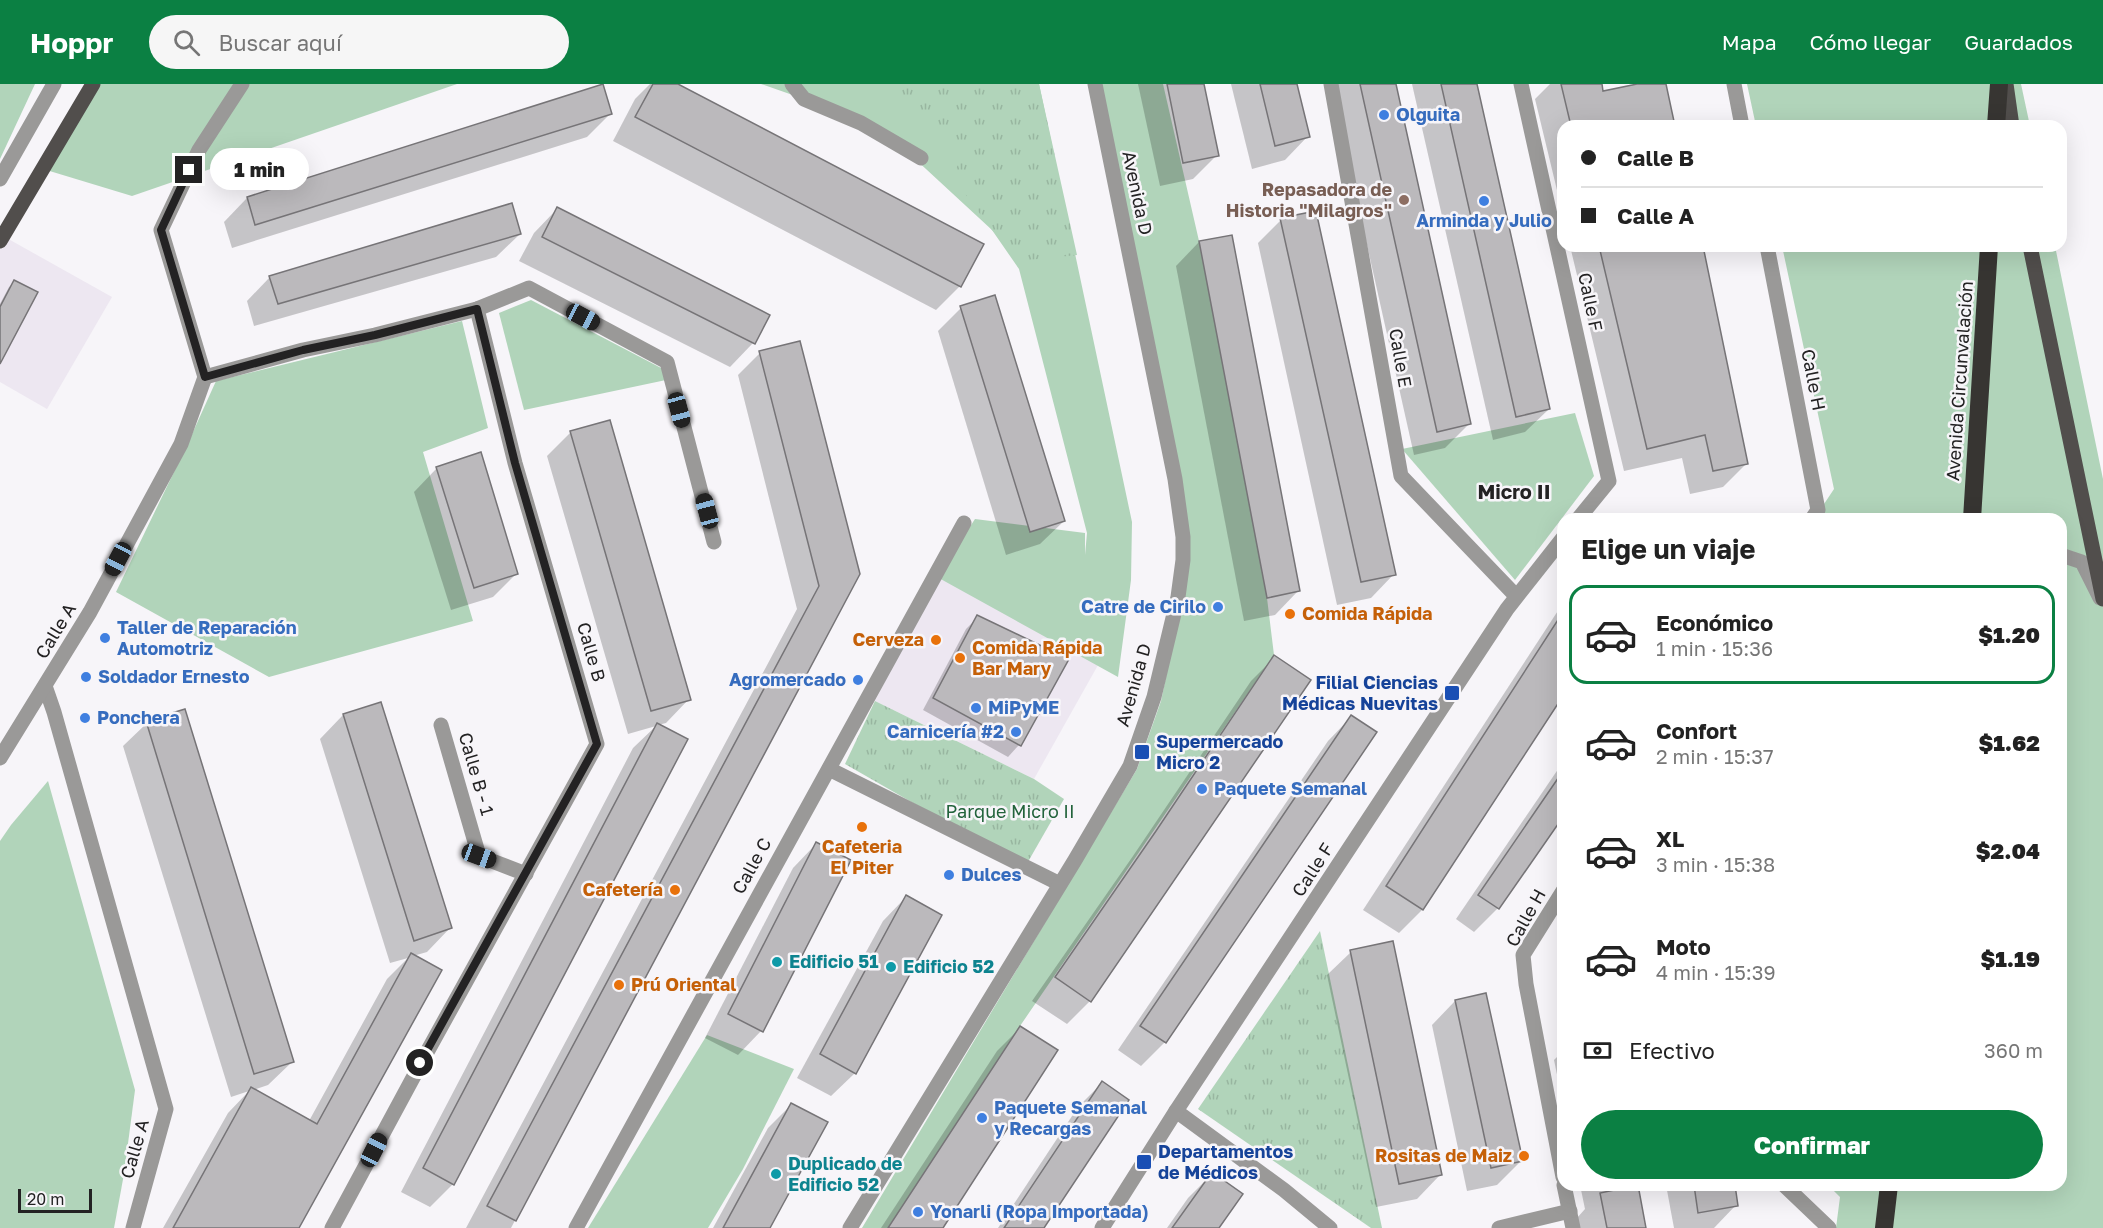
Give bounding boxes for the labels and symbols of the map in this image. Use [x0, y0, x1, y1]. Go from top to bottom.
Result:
place label: Olguita [1396, 103, 1460, 125]
marker: Olguita [1377, 108, 1391, 122]
callout: 1 min [210, 149, 309, 191]
street label: Avenida D [1118, 149, 1158, 237]
route end [175, 156, 202, 183]
place label: Repasadora de Historia "Milagros" [1226, 178, 1392, 221]
marker: Repasadora de Historia "Milagros" [1397, 193, 1411, 207]
marker: Arminda y Julio [1477, 194, 1491, 208]
place label: Arminda y Julio [1416, 209, 1552, 231]
street label: Calle F [1574, 270, 1608, 333]
street label: Avenida Circunvalación [1941, 280, 1977, 482]
car [563, 301, 603, 333]
street label: Calle E [1385, 327, 1417, 389]
street label: Calle H [1797, 347, 1831, 413]
car [666, 390, 692, 430]
district label: Micro II [1478, 479, 1550, 503]
car [694, 491, 720, 531]
car [102, 539, 134, 579]
place label: Catre de Cirilo [1081, 595, 1206, 617]
street label: Calle A [30, 599, 80, 662]
marker: Catre de Cirilo [1211, 600, 1225, 614]
place label: Comida Rápida [1302, 602, 1432, 624]
marker: Comida Rápida [1283, 607, 1297, 621]
place label: Taller de Reparación Automotriz [117, 616, 297, 659]
street label: Calle B [573, 619, 611, 684]
place label: Cerveza [853, 628, 924, 650]
marker: Taller de Reparación Automotriz [98, 631, 112, 645]
marker: Cerveza [929, 633, 943, 647]
place label: Comida Rápida Bar Mary [972, 636, 1102, 679]
street label: Avenida D [1111, 641, 1155, 729]
marker: Comida Rápida Bar Mary [953, 651, 967, 665]
place label: Soldador Ernesto [98, 665, 250, 687]
place label: Agromercado [729, 668, 846, 690]
marker: Soldador Ernesto [79, 670, 93, 684]
place label: Filial Ciencias Médicas Nuevitas [1282, 671, 1438, 714]
marker: Agromercado [851, 673, 865, 687]
marker: Filial Ciencias Médicas Nuevitas [1443, 684, 1461, 702]
place label: MiPyME [988, 696, 1059, 718]
marker: MiPyME [969, 701, 983, 715]
place label: Ponchera [97, 706, 180, 728]
marker: Ponchera [78, 711, 92, 725]
place label: Carnicería #2 [887, 720, 1004, 742]
marker: Carnicería #2 [1009, 725, 1023, 739]
street label: Calle B - 1 [455, 730, 499, 818]
place label: Supermercado Micro 2 [1156, 730, 1283, 773]
marker: Supermercado Micro 2 [1133, 743, 1151, 761]
place label: Paquete Semanal [1214, 777, 1367, 799]
marker: Paquete Semanal [1195, 782, 1209, 796]
park label: Parque Micro II [945, 800, 1075, 822]
marker: Cafeteria El Piter [855, 820, 869, 834]
street label: Calle C [727, 834, 776, 897]
place label: Cafeteria El Piter [822, 835, 902, 878]
street label: Calle F [1287, 839, 1338, 900]
car [459, 841, 499, 871]
place label: Dulces [961, 863, 1022, 885]
marker: Dulces [942, 868, 956, 882]
place label: Cafetería [583, 878, 663, 900]
marker: Cafetería [668, 883, 682, 897]
street label: Calle H [1500, 885, 1550, 950]
place label: Edificio 51 [789, 950, 878, 972]
marker: Edificio 51 [770, 955, 784, 969]
place label: Edificio 52 [903, 955, 994, 977]
marker: Edificio 52 [884, 960, 898, 974]
place label: Prú Oriental [631, 973, 736, 995]
marker: Prú Oriental [612, 978, 626, 992]
route start [406, 1049, 433, 1076]
place label: Paquete Semanal y Recargas [994, 1096, 1147, 1139]
marker: Paquete Semanal y Recargas [975, 1111, 989, 1125]
street label: Calle A [115, 1116, 153, 1181]
car [358, 1130, 390, 1170]
place label: Departamentos de Médicos [1158, 1140, 1293, 1183]
place label: Rositas de Maiz [1375, 1144, 1512, 1166]
marker: Rositas de Maiz [1517, 1149, 1531, 1163]
place label: Duplicado de Edificio 52 [788, 1152, 903, 1195]
marker: Departamentos de Médicos [1135, 1153, 1153, 1171]
marker: Duplicado de Edificio 52 [769, 1167, 783, 1181]
scale bar [18, 1186, 92, 1214]
place label: Yonarli (Ropa Importada) [930, 1200, 1149, 1222]
marker: Yonarli (Ropa Importada) [911, 1205, 925, 1219]

